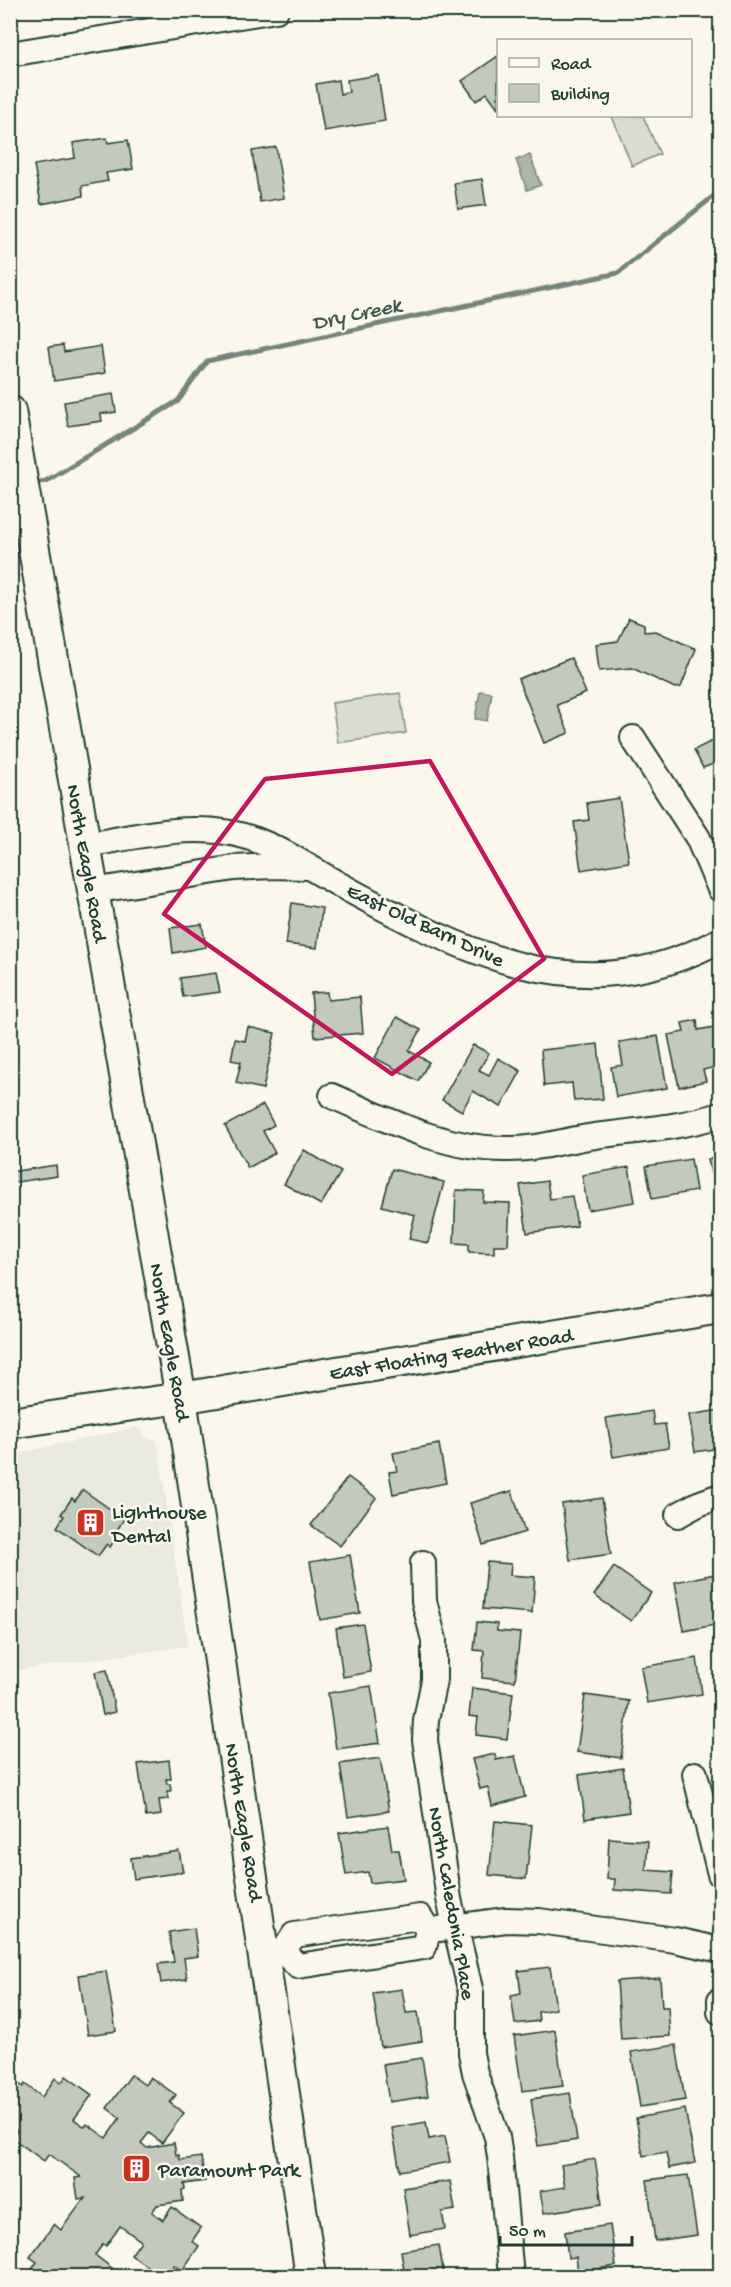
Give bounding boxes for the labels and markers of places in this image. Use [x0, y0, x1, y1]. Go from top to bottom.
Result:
place label: Lighthouse Dental [110, 1502, 208, 1551]
building icon: Lighthouse Dental [75, 1507, 107, 1539]
building icon: Paramount Park [121, 2153, 153, 2185]
place label: Paramount Park [157, 2160, 302, 2185]

